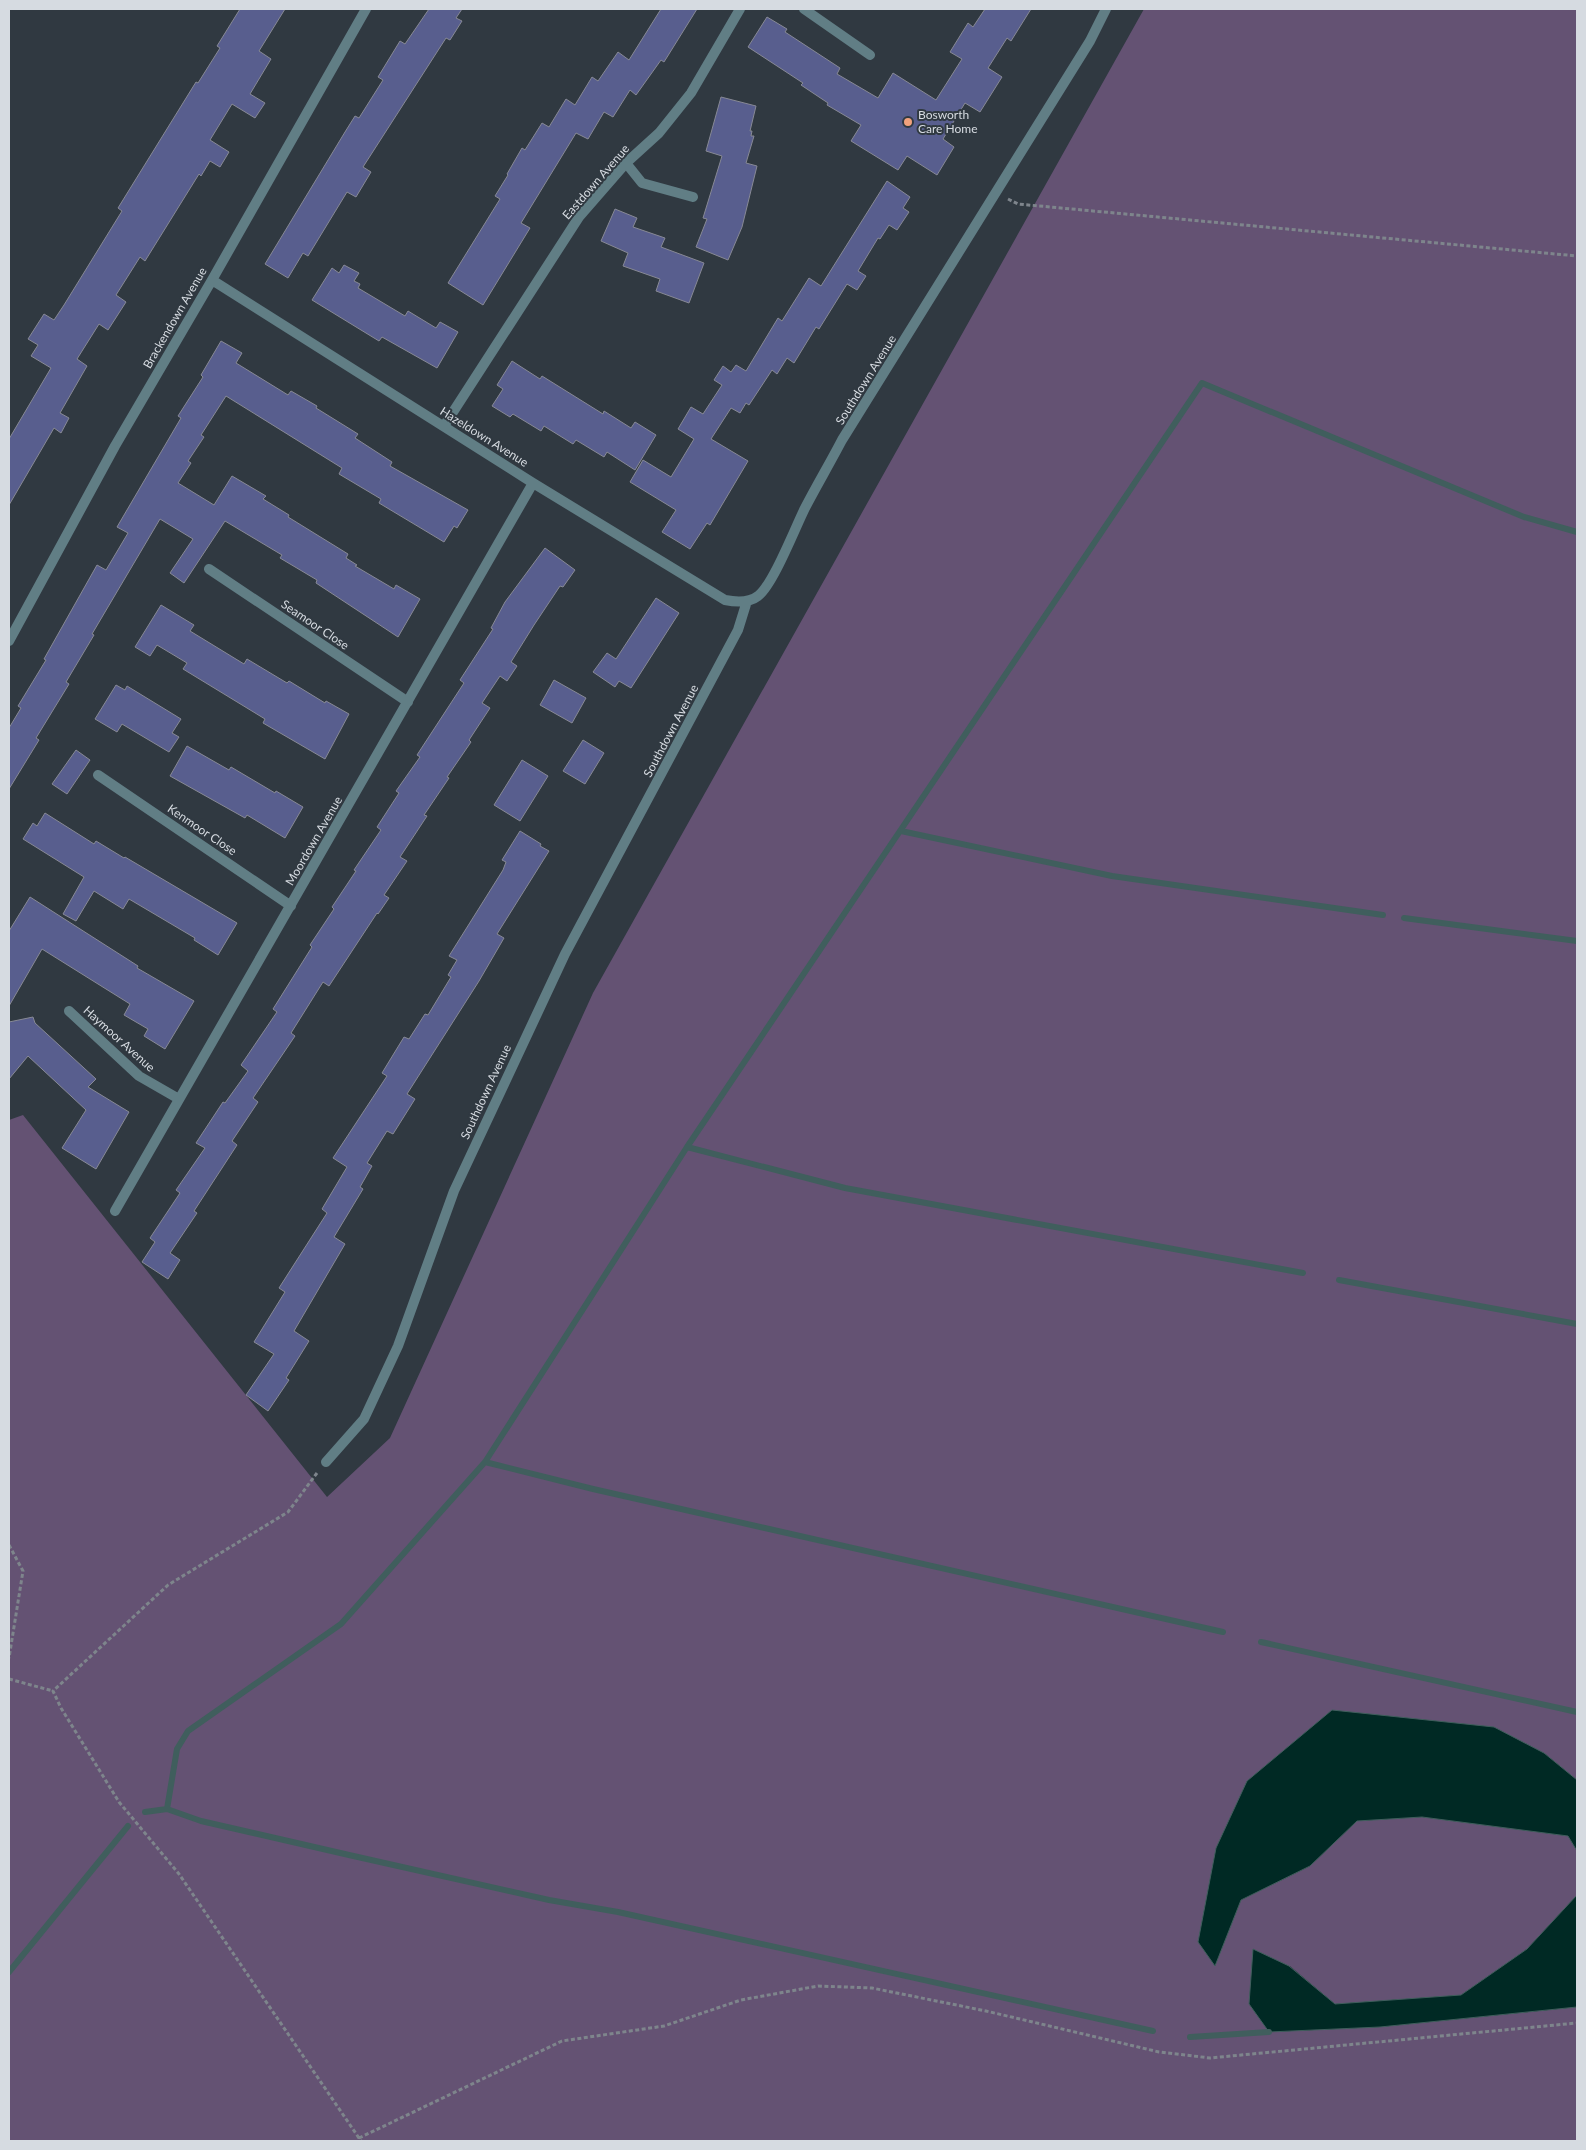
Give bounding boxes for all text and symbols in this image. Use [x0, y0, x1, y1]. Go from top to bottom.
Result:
place label: Bosworth Care Home [918, 107, 978, 136]
marker: Bosworth Care Home [902, 116, 914, 128]
street label: Eastdown Avenue [559, 141, 632, 222]
street label: Brackendown Avenue [139, 264, 210, 371]
street label: Southdown Avenue [832, 332, 899, 427]
street label: Hazeldown Avenue [437, 403, 531, 470]
street label: Seamoor Close [278, 596, 352, 653]
street label: Southdown Avenue [640, 682, 701, 780]
street label: Moordown Avenue [282, 793, 345, 888]
street label: Kenmoor Close [165, 801, 240, 858]
street label: Haymoor Avenue [81, 1003, 158, 1075]
street label: Southdown Avenue [457, 1042, 514, 1142]

